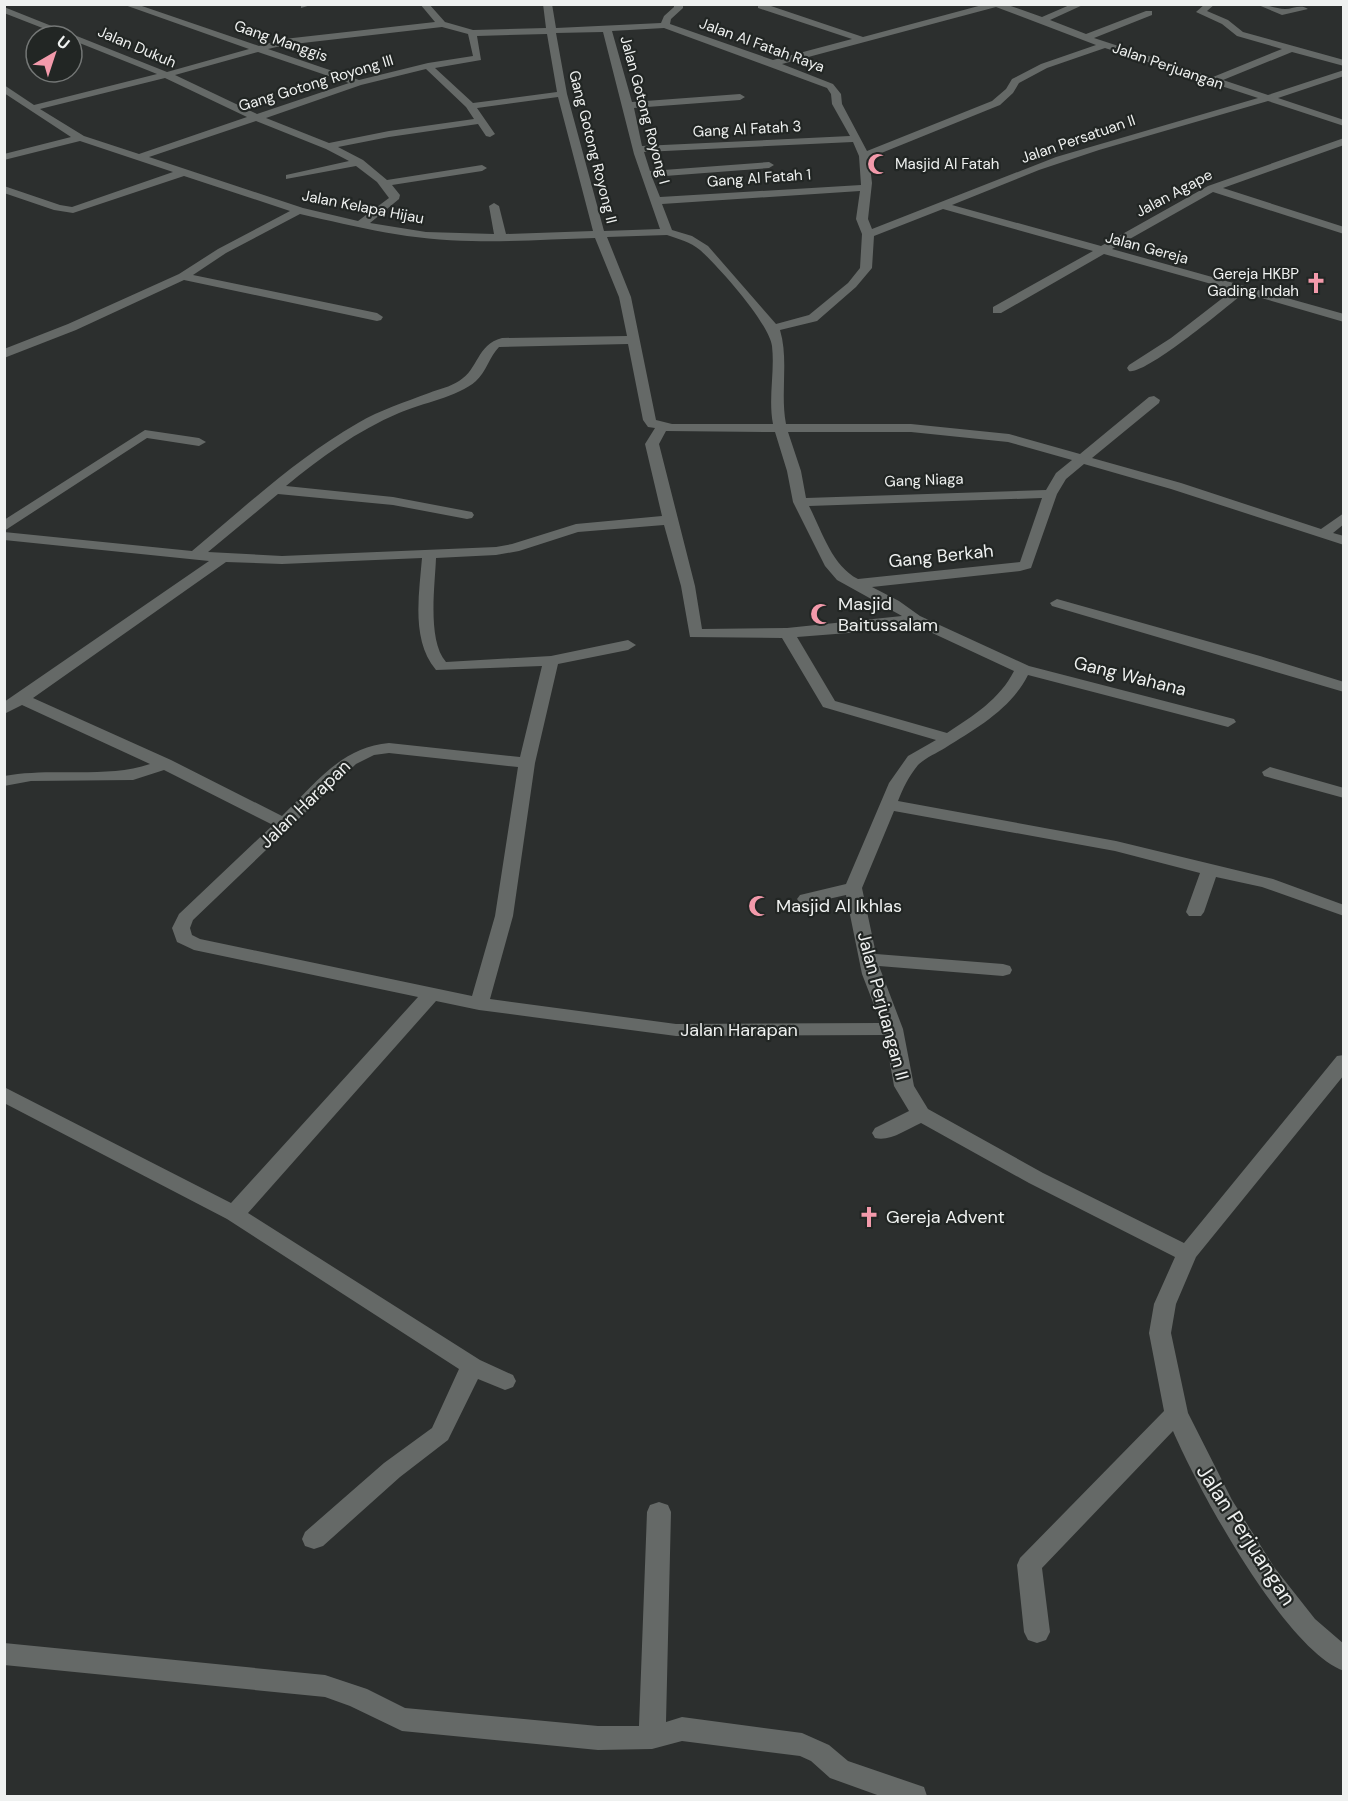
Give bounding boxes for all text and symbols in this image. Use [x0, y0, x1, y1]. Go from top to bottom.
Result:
street label: Jalan Al Fatah Raya [697, 13, 827, 77]
street label: Gang Manggis [232, 16, 330, 66]
street label: Jalan Dukuh [95, 21, 179, 73]
north arrow [24, 24, 84, 84]
text: U [52, 31, 74, 54]
street label: Jalan Gotong Royong I [616, 33, 674, 187]
street label: Jalan Perjuangan [1110, 38, 1226, 94]
street label: Gang Gotong Royong III [236, 50, 396, 116]
street label: Gang Gotong Royong II [564, 68, 622, 226]
street label: Jalan Persatuan II [1018, 110, 1138, 168]
street label: Gang Al Fatah 3 [692, 116, 802, 142]
mosque icon: Masjid Al Fatah [866, 152, 890, 176]
place label: Masjid Al Fatah [895, 154, 999, 174]
street label: Gang Al Fatah 1 [706, 164, 812, 192]
street label: Jalan Agape [1132, 164, 1216, 222]
street label: Jalan Kelapa Hijau [300, 185, 426, 229]
street label: Jalan Gereja [1103, 227, 1191, 269]
place label: Gereja HKBP Gading Indah [1207, 264, 1299, 301]
church icon: Gereja HKBP Gading Indah [1304, 271, 1328, 295]
street label: Gang Niaga [884, 469, 964, 491]
street label: Gang Berkah [887, 539, 995, 573]
place label: Masjid Baitussalam [838, 592, 938, 637]
mosque icon: Masjid Baitussalam [809, 602, 833, 626]
street label: Gang Wahana [1071, 650, 1189, 702]
street label: Jalan Harapan [254, 755, 356, 853]
mosque icon: Masjid Al Ikhlas [747, 894, 771, 918]
place label: Masjid Al Ikhlas [776, 894, 902, 918]
street label: Jalan Perjuangan II [852, 929, 914, 1083]
street label: Jalan Harapan [680, 1018, 798, 1042]
church icon: Gereja Advent [857, 1205, 881, 1229]
place label: Gereja Advent [886, 1205, 1005, 1229]
street label: Jalan Perjuangan [1190, 1459, 1302, 1611]

